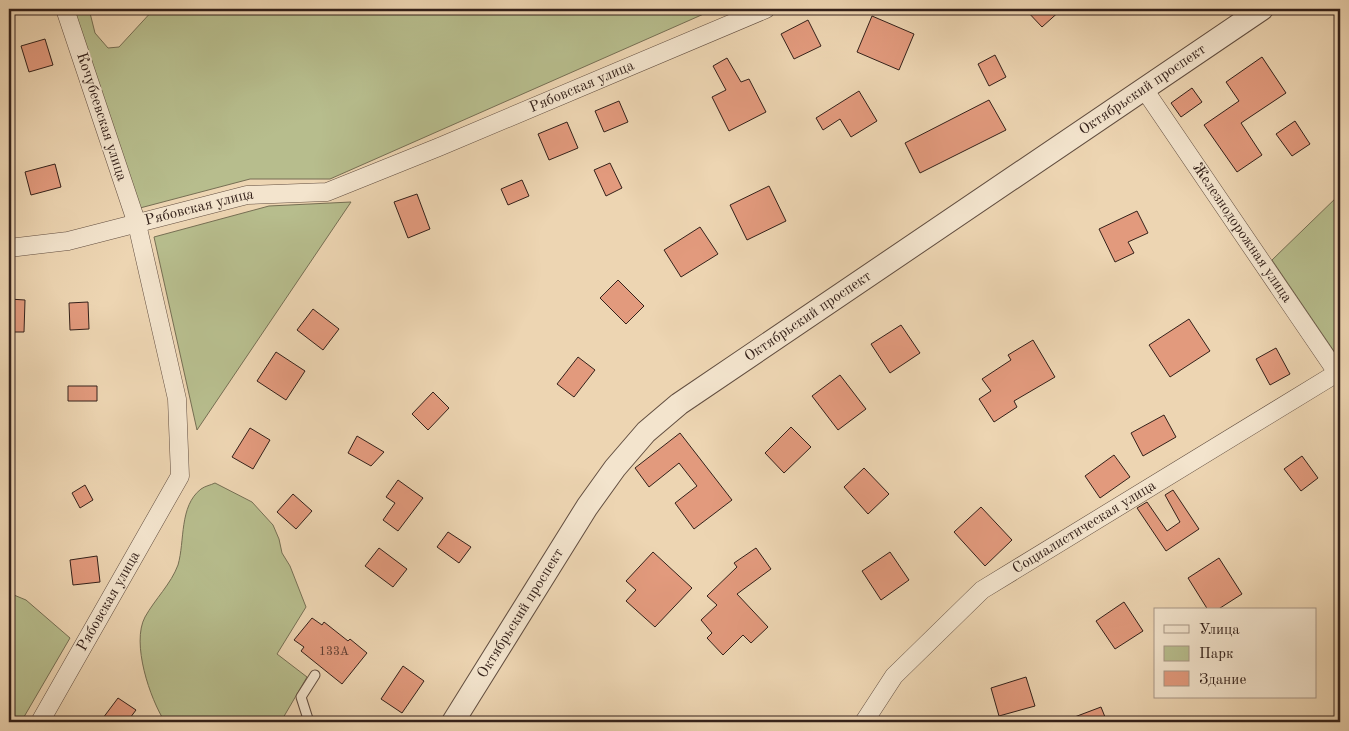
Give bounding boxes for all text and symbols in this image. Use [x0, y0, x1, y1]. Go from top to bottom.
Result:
street label: Октябрьский проспект [1076, 42, 1209, 138]
street label: Кочубеевская улица [73, 51, 129, 184]
street label: Рябовская улица [527, 58, 637, 115]
street label: Железнодорожная улица [1189, 160, 1295, 306]
street label: Рябовская улица [143, 187, 255, 228]
street label: Октябрьский проспект [742, 268, 874, 365]
street label: Социалистическая улица [1010, 478, 1159, 577]
street label: Октябрьский проспект [475, 546, 567, 681]
street label: Рябовская улица [75, 548, 143, 654]
legend [1154, 608, 1316, 698]
text: Улица [1199, 623, 1240, 638]
house number: 133А [319, 646, 349, 658]
text: Парк [1199, 647, 1234, 662]
text: Здание [1199, 673, 1246, 688]

